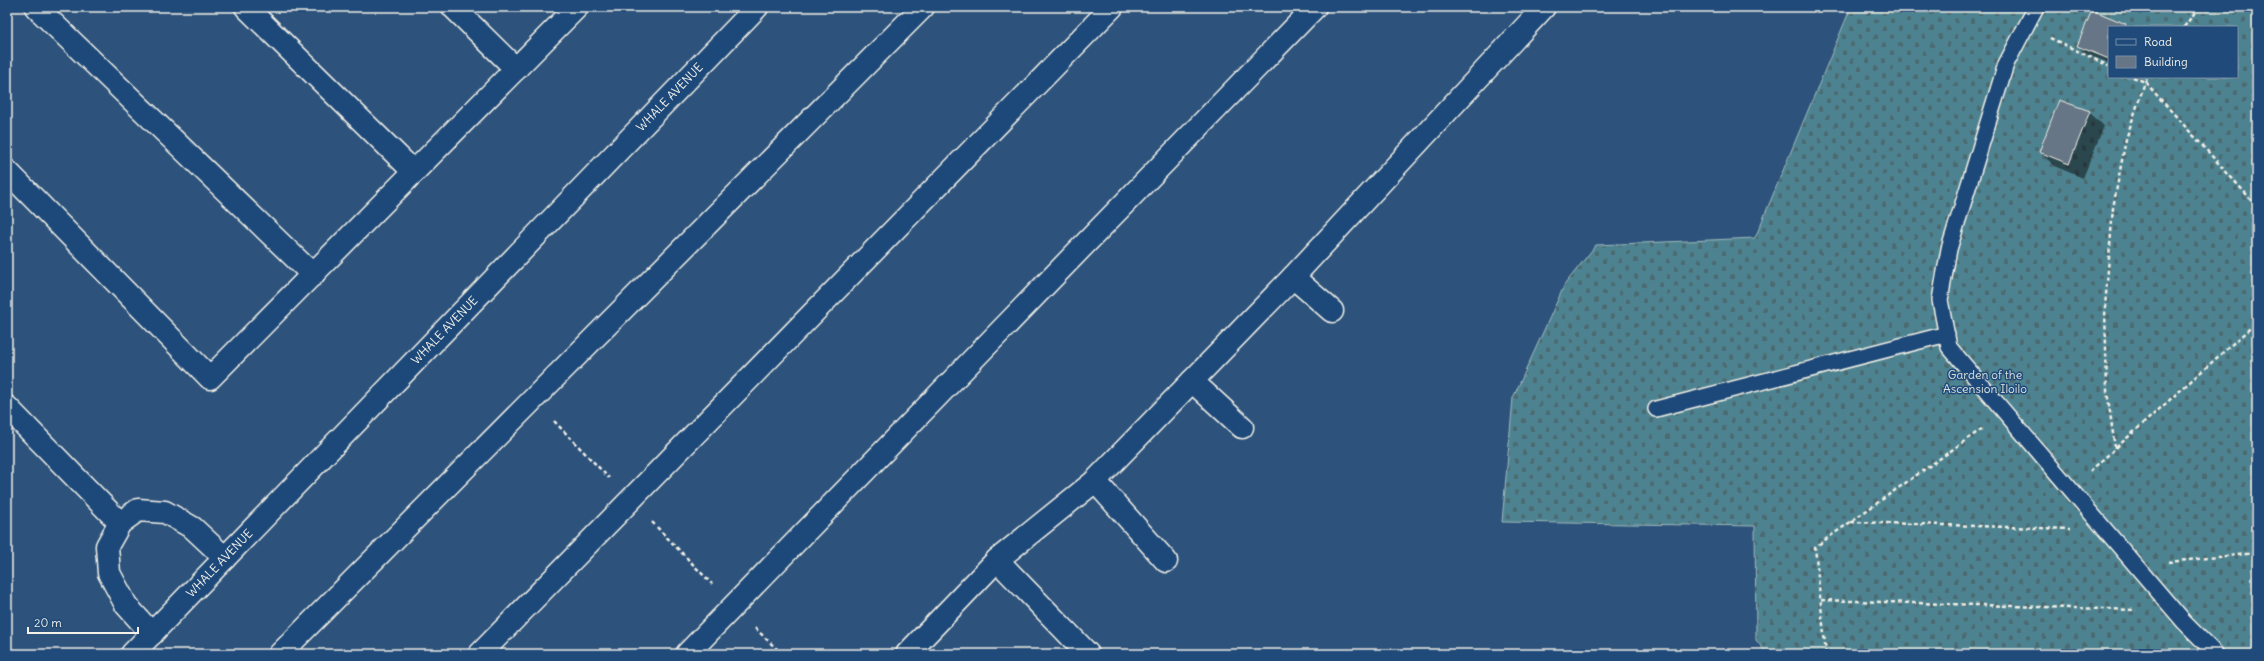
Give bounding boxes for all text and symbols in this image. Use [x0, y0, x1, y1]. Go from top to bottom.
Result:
legend [2108, 26, 2238, 78]
text: Road [2144, 34, 2172, 49]
text: Building [2144, 54, 2188, 69]
street label: WHALE AVENUE [633, 60, 706, 134]
street label: WHALE AVENUE [408, 293, 481, 367]
park label: Garden of the Ascension Iloilo [1943, 367, 2027, 396]
street label: WHALE AVENUE [183, 526, 256, 600]
scale bar [28, 609, 138, 635]
text: 20 m [34, 615, 62, 630]

